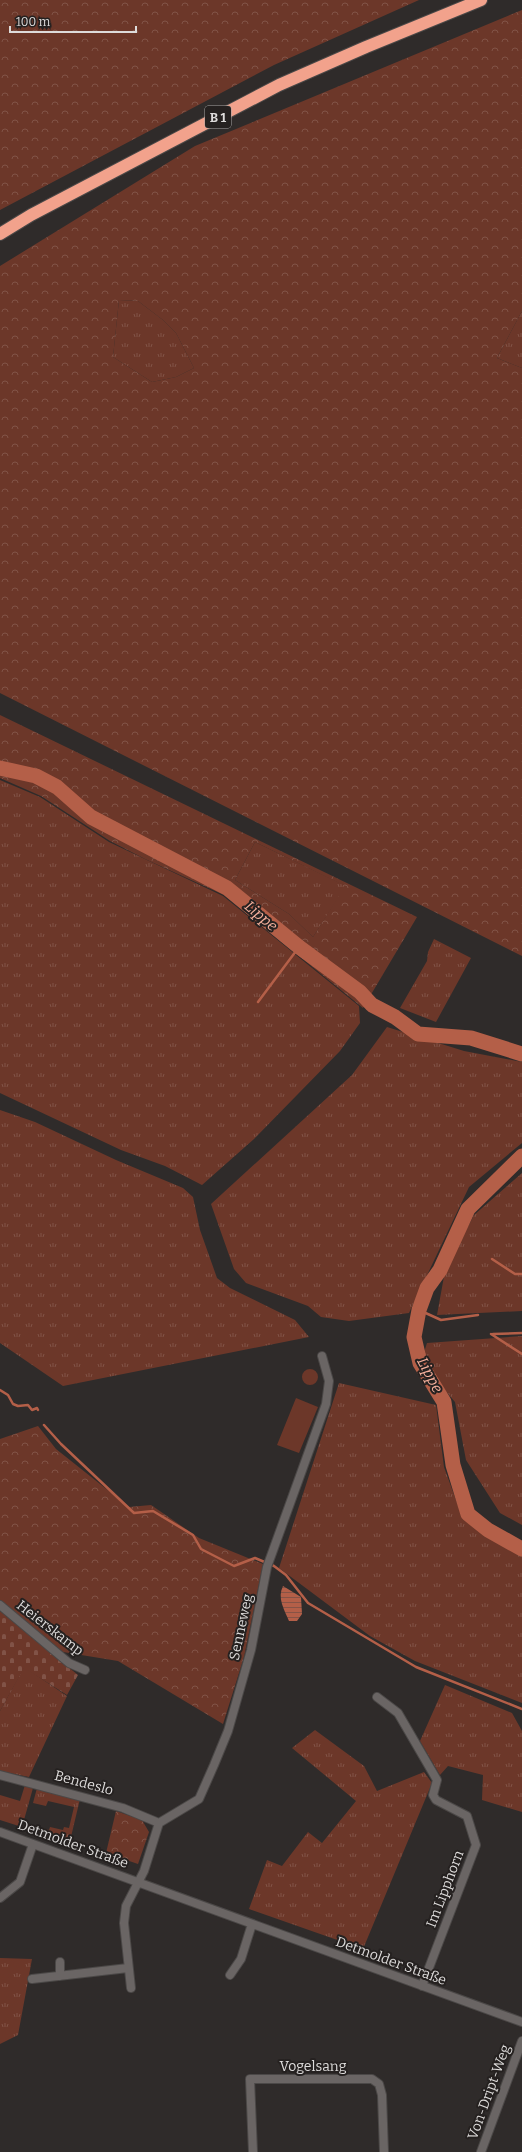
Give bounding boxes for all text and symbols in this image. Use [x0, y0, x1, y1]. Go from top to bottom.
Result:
scale bar [10, 8, 136, 34]
text: 100 m [16, 15, 51, 29]
road number: B 1 [205, 106, 231, 128]
water label: Lippe [241, 897, 281, 935]
water label: Lippe [413, 1354, 447, 1396]
street label: Senneweg [226, 1592, 256, 1662]
street label: Heierskamp [13, 1597, 87, 1659]
street label: Bendeslo [53, 1767, 115, 1799]
street label: Detmolder Straße [15, 1816, 131, 1872]
street label: Im Lipphorn [423, 1848, 468, 1930]
street label: Detmolder Straße [333, 1933, 449, 1989]
street label: Von-Dript-Weg [464, 2042, 514, 2142]
street label: Vogelsang [279, 2058, 347, 2075]

